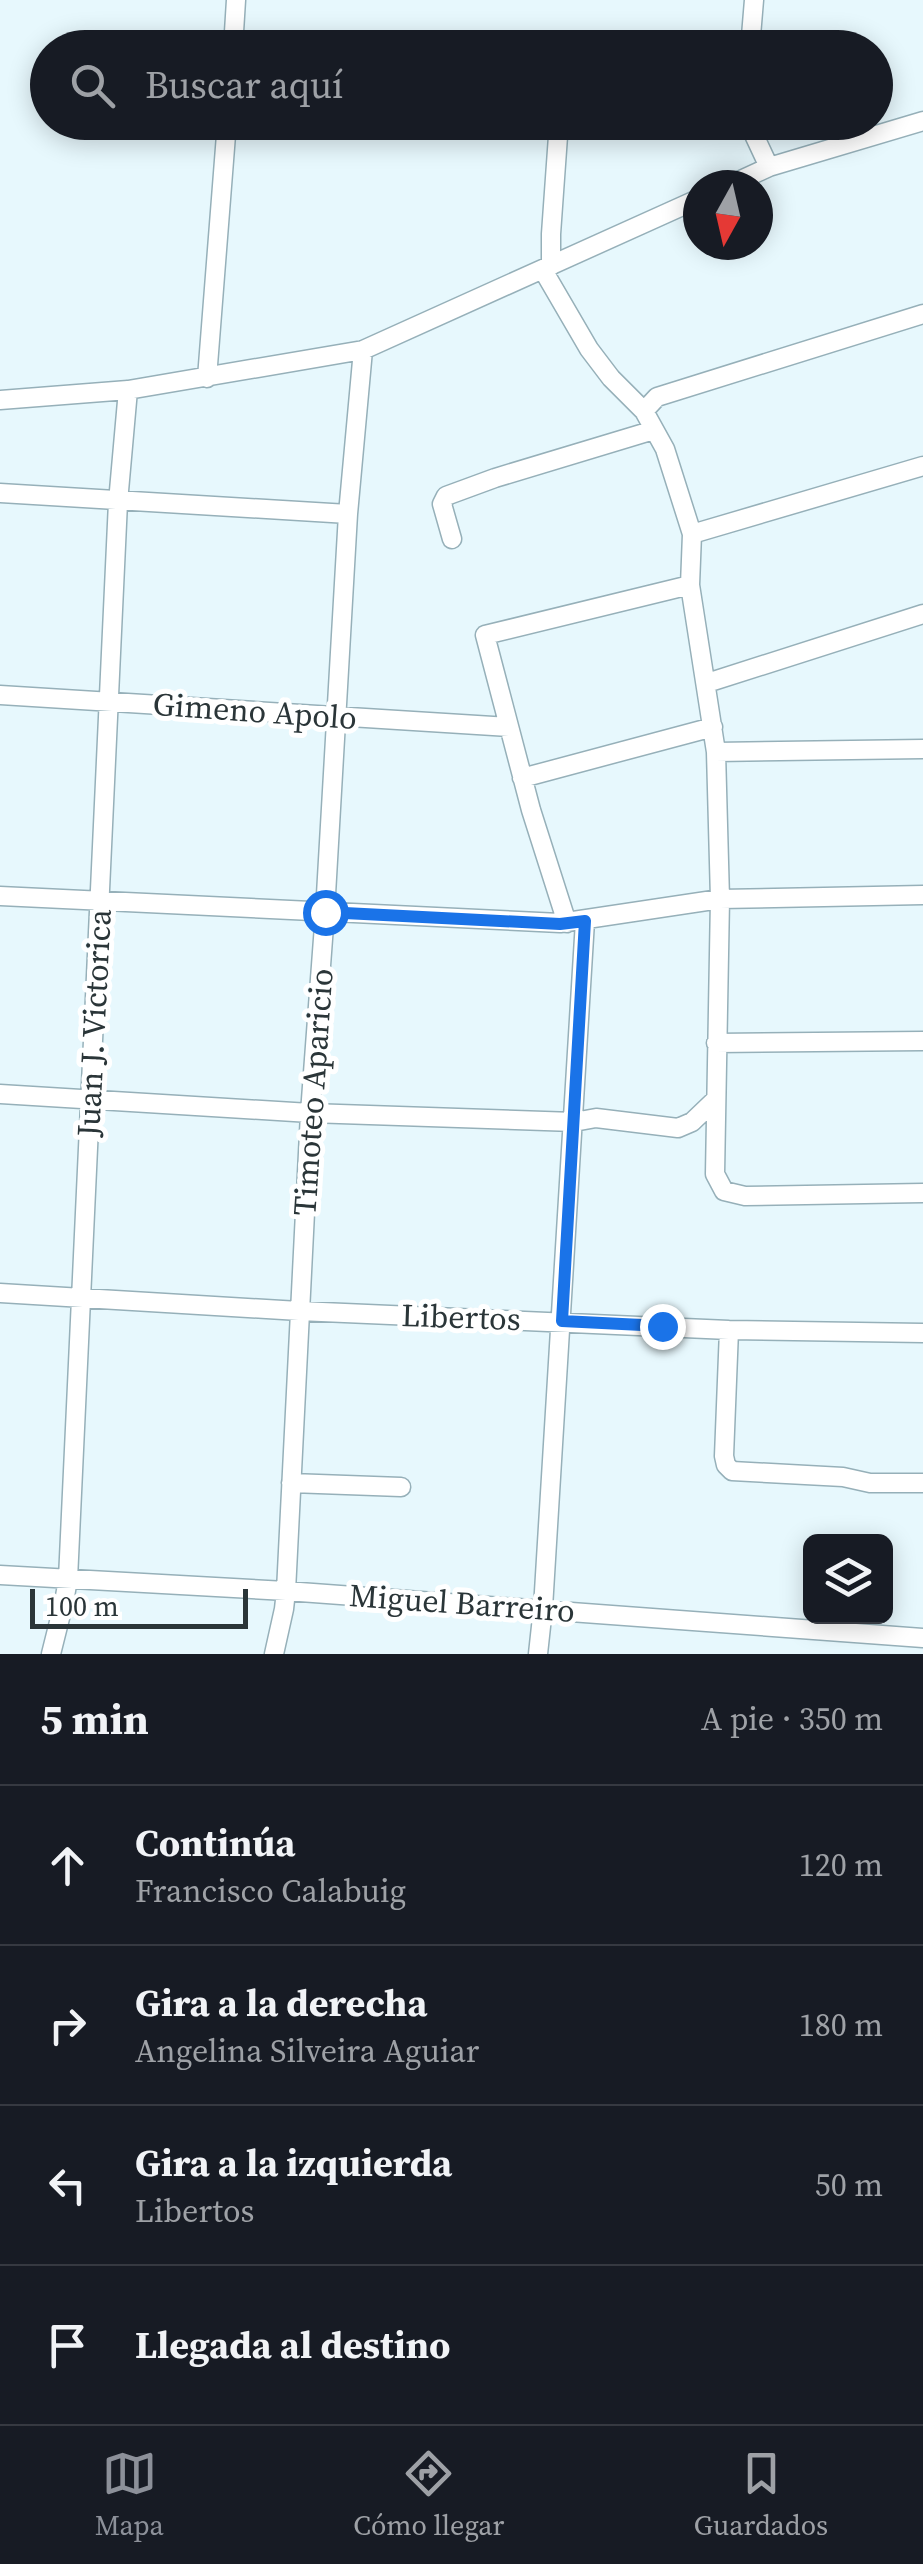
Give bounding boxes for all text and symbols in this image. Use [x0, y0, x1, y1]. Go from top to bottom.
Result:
search box [30, 30, 893, 140]
icon: search [65, 58, 120, 113]
text: Buscar aquí [145, 59, 343, 111]
north arrow [683, 170, 773, 260]
street label: Gimeno Apolo [152, 682, 358, 740]
route start [303, 890, 349, 936]
street label: Juan J. Victorica [66, 907, 122, 1139]
street label: Timoteo Aparicio [282, 967, 344, 1217]
street label: Libertos [401, 1293, 521, 1341]
route end [640, 1304, 686, 1350]
map controls [803, 1534, 893, 1624]
button: layers [803, 1534, 893, 1624]
street label: Miguel Barreiro [348, 1573, 576, 1633]
scale bar [30, 1584, 248, 1628]
text: 100 m [45, 1587, 119, 1625]
text: 5 min [40, 1690, 149, 1748]
text: A pie · 350 m [701, 1697, 883, 1741]
text: Continúa [135, 1817, 295, 1869]
icon: ahead [40, 1838, 95, 1893]
text: 120 m [799, 1843, 883, 1887]
text: Francisco Calabuig [135, 1869, 406, 1913]
text: Gira a la derecha [135, 1977, 427, 2029]
icon: right [40, 1998, 95, 2053]
text: 180 m [799, 2003, 883, 2047]
text: Angelina Silveira Aguiar [135, 2029, 479, 2073]
text: Gira a la izquierda [135, 2137, 452, 2189]
icon: left [40, 2158, 95, 2213]
text: 50 m [815, 2163, 883, 2207]
text: Libertos [135, 2189, 254, 2233]
icon: arrive [40, 2318, 95, 2373]
text: Llegada al destino [135, 2319, 451, 2371]
tab: Mapa [95, 2446, 164, 2544]
tab: Cómo llegar [353, 2446, 504, 2544]
tab: Guardados [694, 2446, 828, 2544]

